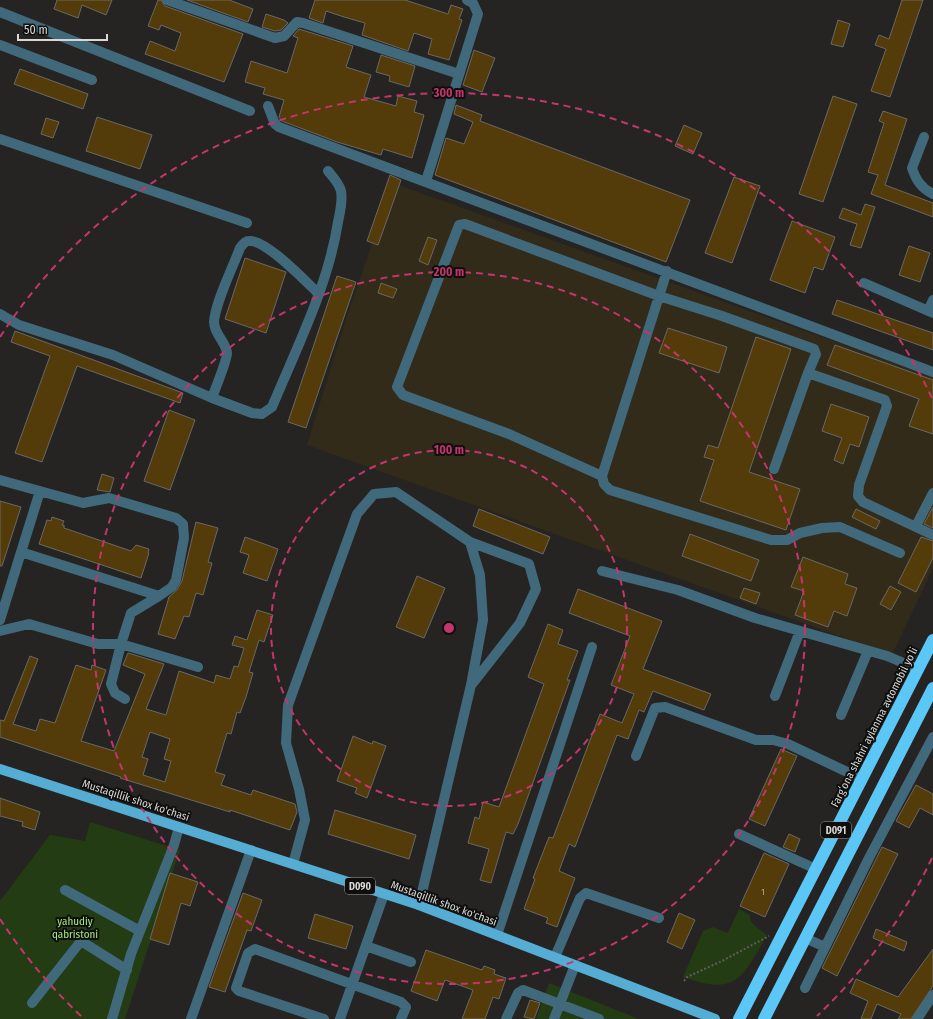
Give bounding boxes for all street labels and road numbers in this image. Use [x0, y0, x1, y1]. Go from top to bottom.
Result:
street label: Fargʻona shahri aylanma avtomobil yoʻli [828, 645, 921, 809]
street label: Mustaqillik shox ko'chasi [81, 777, 191, 824]
road number: D091 [821, 822, 851, 838]
road number: D090 [345, 878, 375, 894]
street label: Mustaqillik shox ko'chasi [389, 878, 499, 929]

